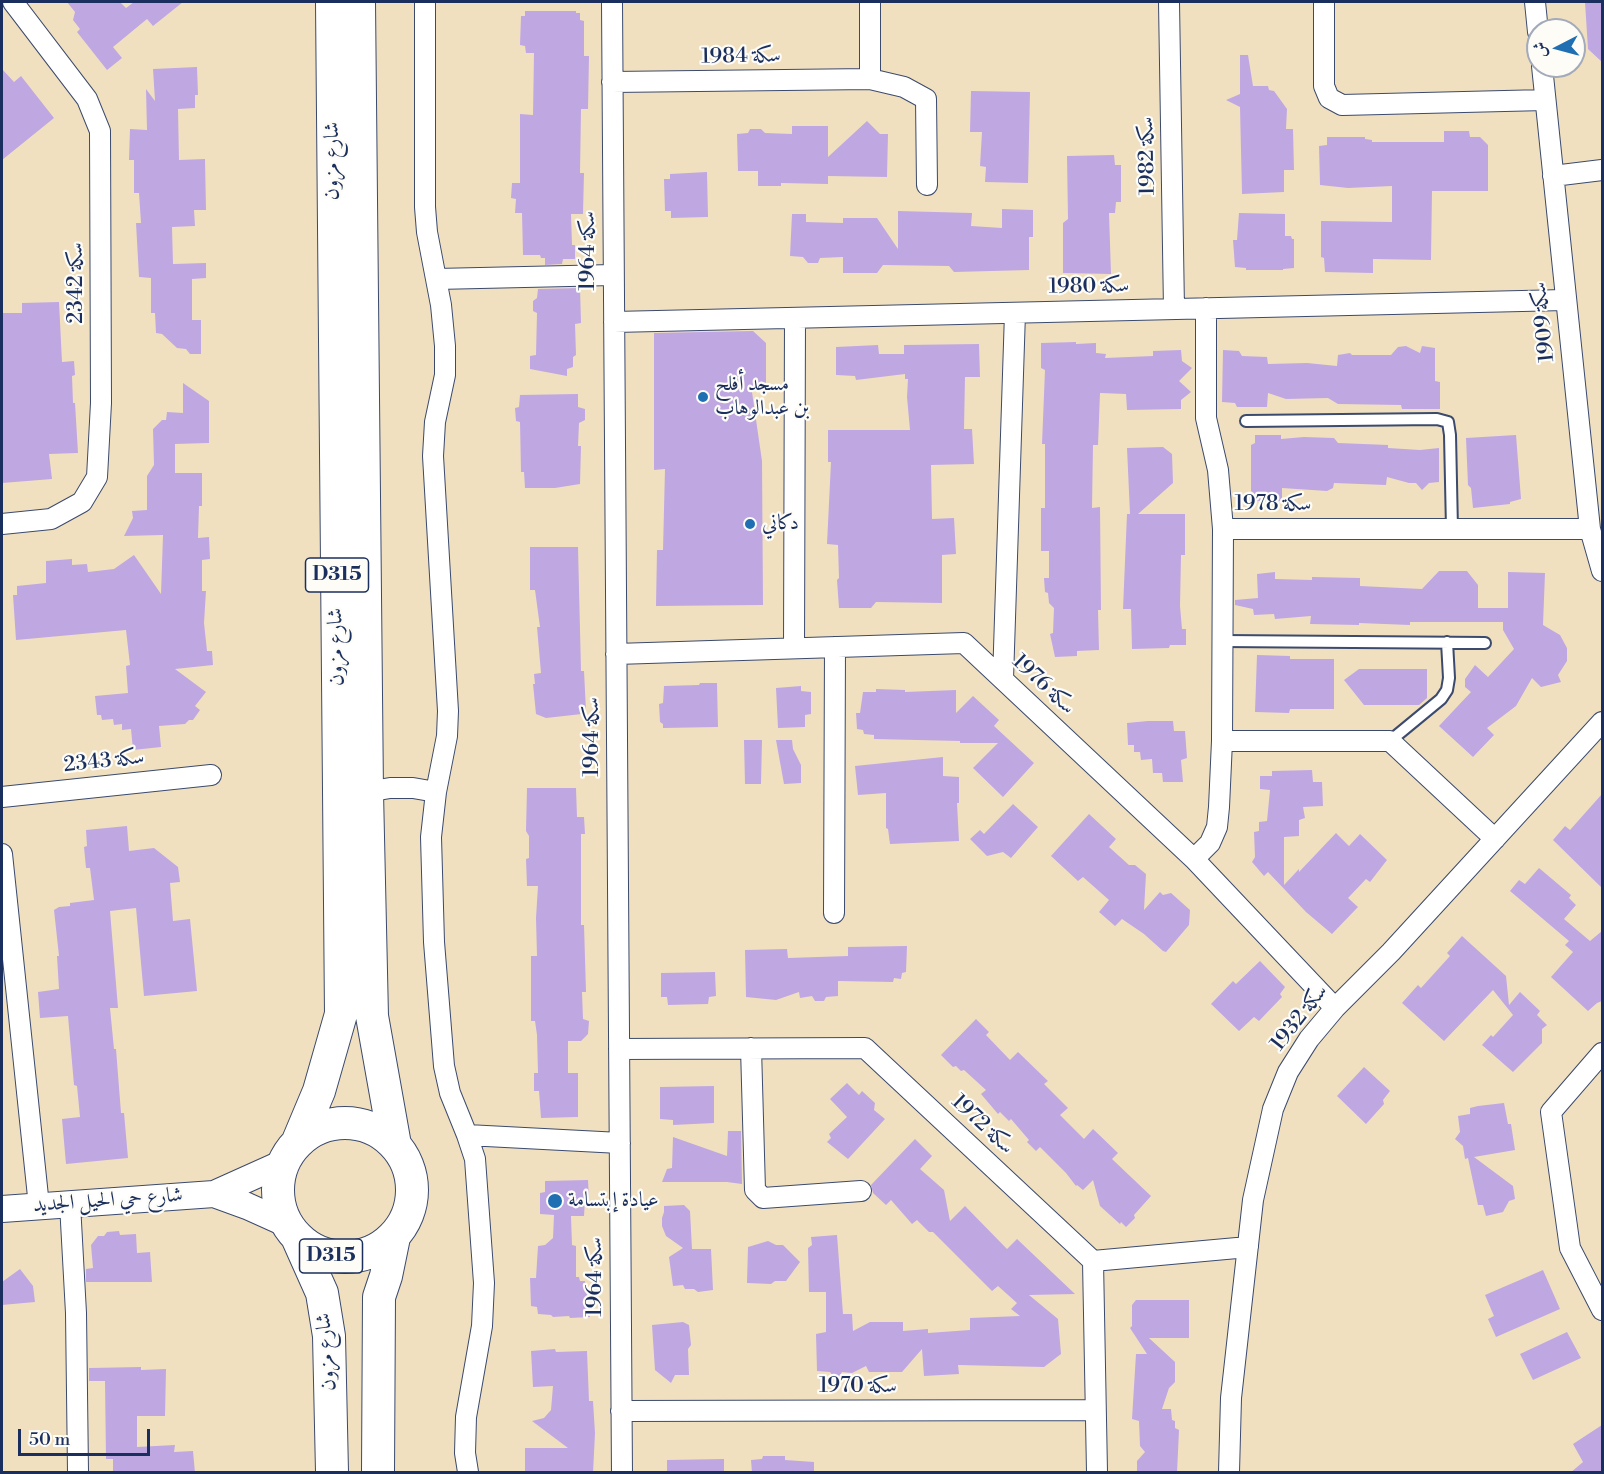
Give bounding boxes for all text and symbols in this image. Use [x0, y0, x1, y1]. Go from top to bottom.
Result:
north arrow [1526, 18, 1586, 78]
text: ش [1529, 41, 1551, 59]
street label: سكة 1984 [701, 44, 781, 70]
street label: سكة 1982 [1135, 116, 1161, 196]
street label: شارع مزون [320, 122, 346, 200]
street label: سكة 1964 [576, 211, 602, 291]
street label: سكة 2342 [64, 242, 90, 324]
street label: سكة 1980 [1048, 274, 1130, 300]
street label: سكة 1909 [1527, 281, 1561, 363]
place label: مسجد أفلح بن عبدالوهاب [715, 372, 809, 422]
marker: مسجد أفلح بن عبدالوهاب [696, 390, 710, 404]
street label: سكة 1978 [1234, 492, 1312, 518]
place label: دكاني [762, 511, 799, 537]
marker: دكاني [743, 517, 757, 531]
road number: D315 [306, 558, 368, 592]
street label: شارع مزون [324, 608, 350, 686]
street label: سكة 1976 [1006, 650, 1080, 720]
street label: سكة 1964 [580, 697, 606, 777]
street label: سكة 2343 [62, 745, 146, 779]
street label: سكة 1932 [1266, 980, 1334, 1056]
street label: سكة 1972 [945, 1090, 1019, 1160]
street label: شارع حي الحيل الجديد [32, 1183, 184, 1219]
place label: عيادة إبتسامة [568, 1188, 659, 1214]
marker: عيادة إبتسامة [546, 1192, 564, 1210]
street label: سكة 1964 [583, 1237, 609, 1317]
road number: D315 [300, 1239, 362, 1273]
street label: شارع مزون [312, 1312, 342, 1392]
street label: سكة 1970 [819, 1374, 897, 1400]
scale bar [21, 1417, 153, 1455]
text: 50 m [29, 1428, 70, 1451]

